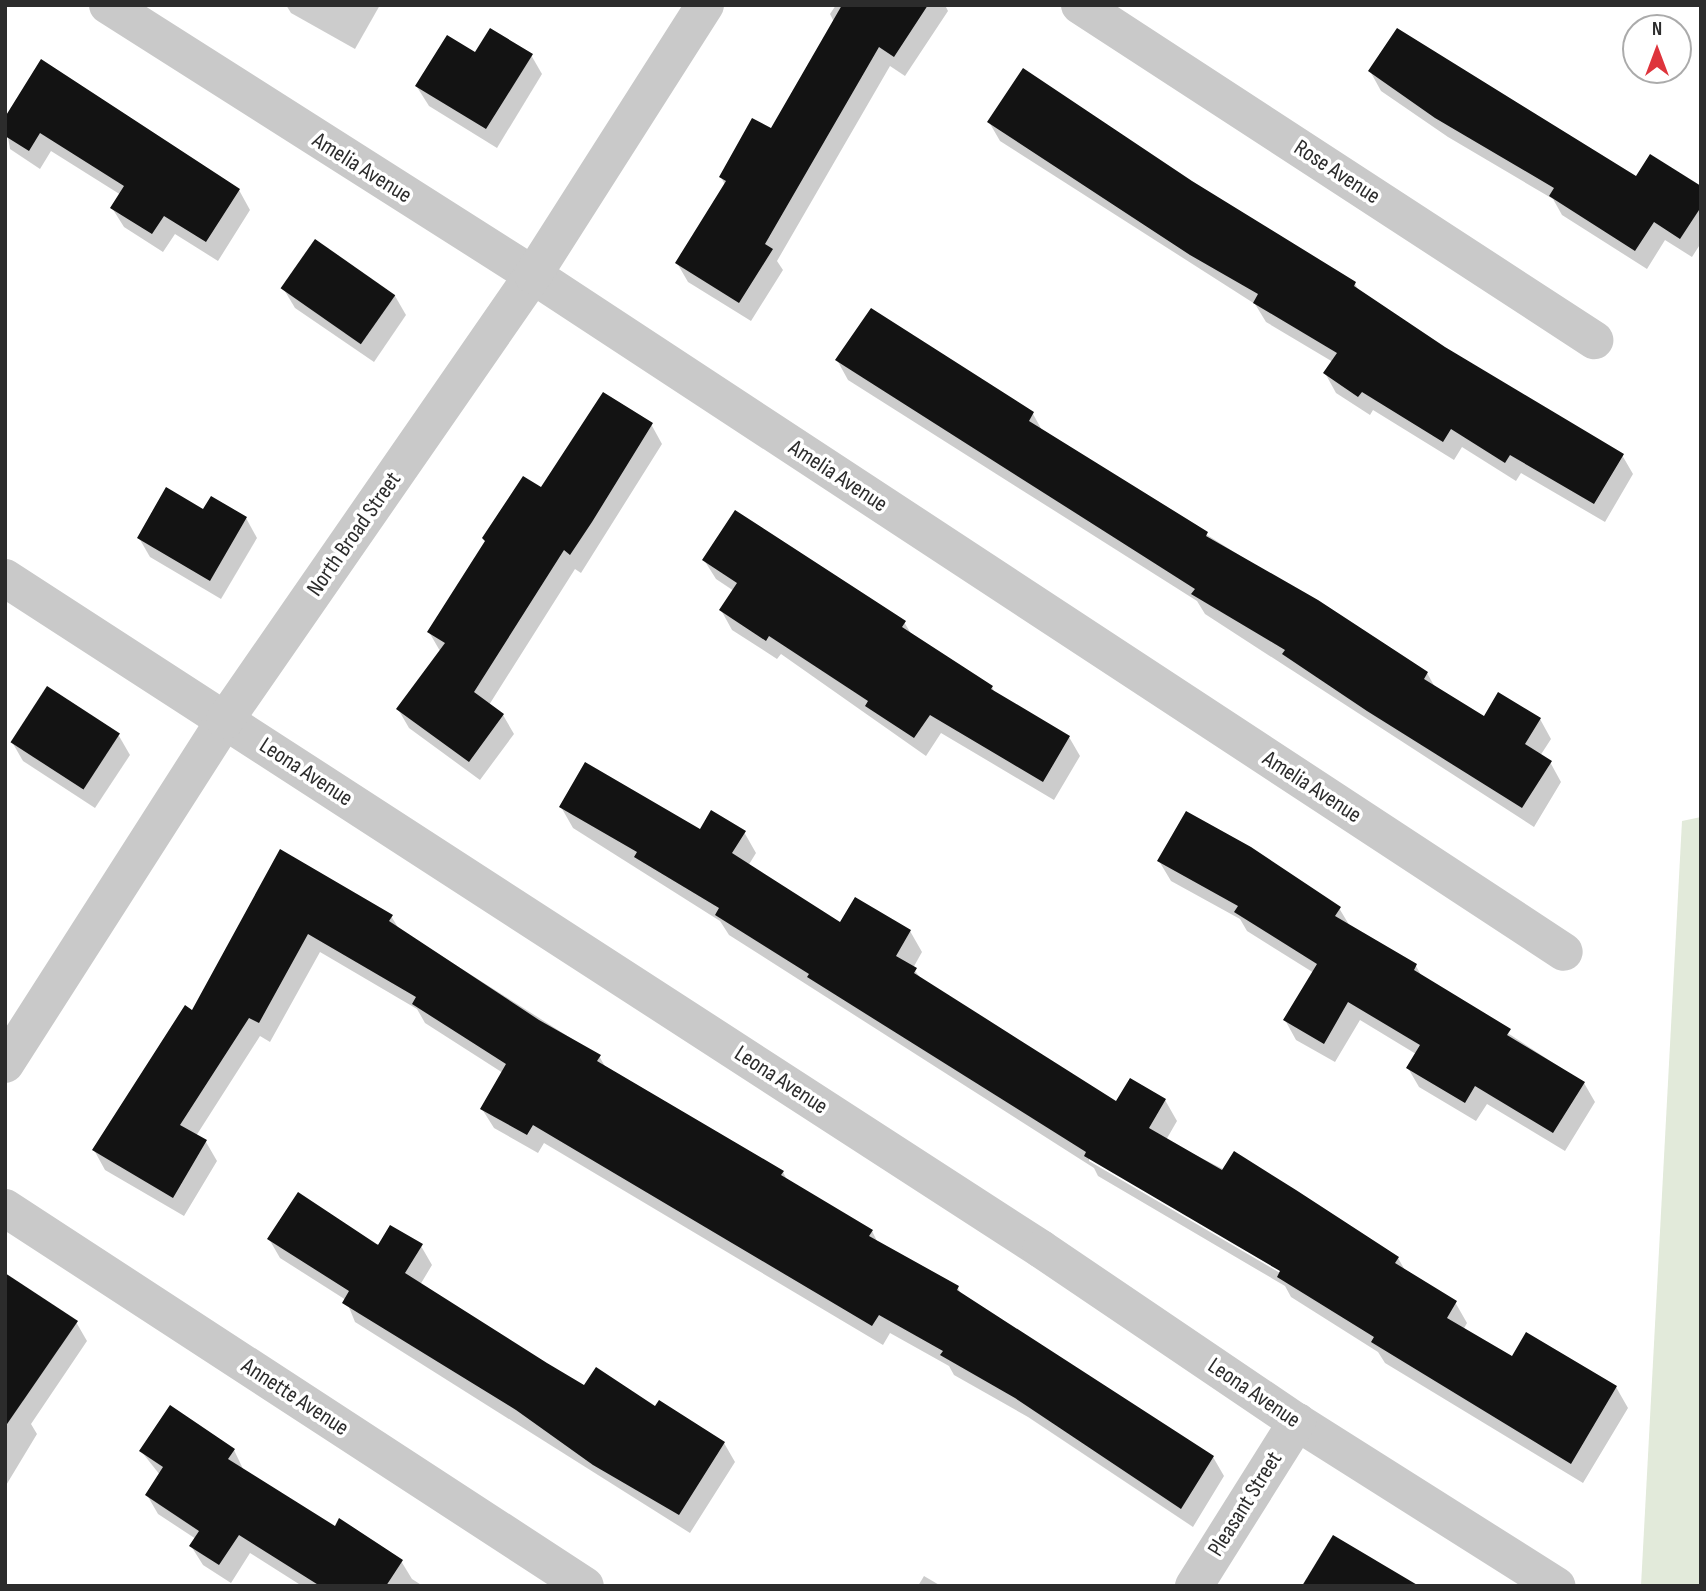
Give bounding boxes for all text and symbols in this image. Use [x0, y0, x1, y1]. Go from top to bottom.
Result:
north arrow [1622, 14, 1692, 84]
text: N [1652, 18, 1662, 41]
street label: Amelia Avenue [307, 127, 417, 209]
street label: Rose Avenue [1289, 134, 1385, 210]
street label: Amelia Avenue [783, 434, 893, 518]
street label: North Broad Street [301, 467, 407, 601]
street label: Leona Avenue [254, 732, 358, 812]
street label: Amelia Avenue [1257, 745, 1367, 829]
street label: Leona Avenue [729, 1040, 833, 1120]
street label: Annette Avenue [236, 1352, 354, 1442]
street label: Leona Avenue [1202, 1352, 1306, 1434]
street label: Pleasant Street [1202, 1447, 1288, 1561]

